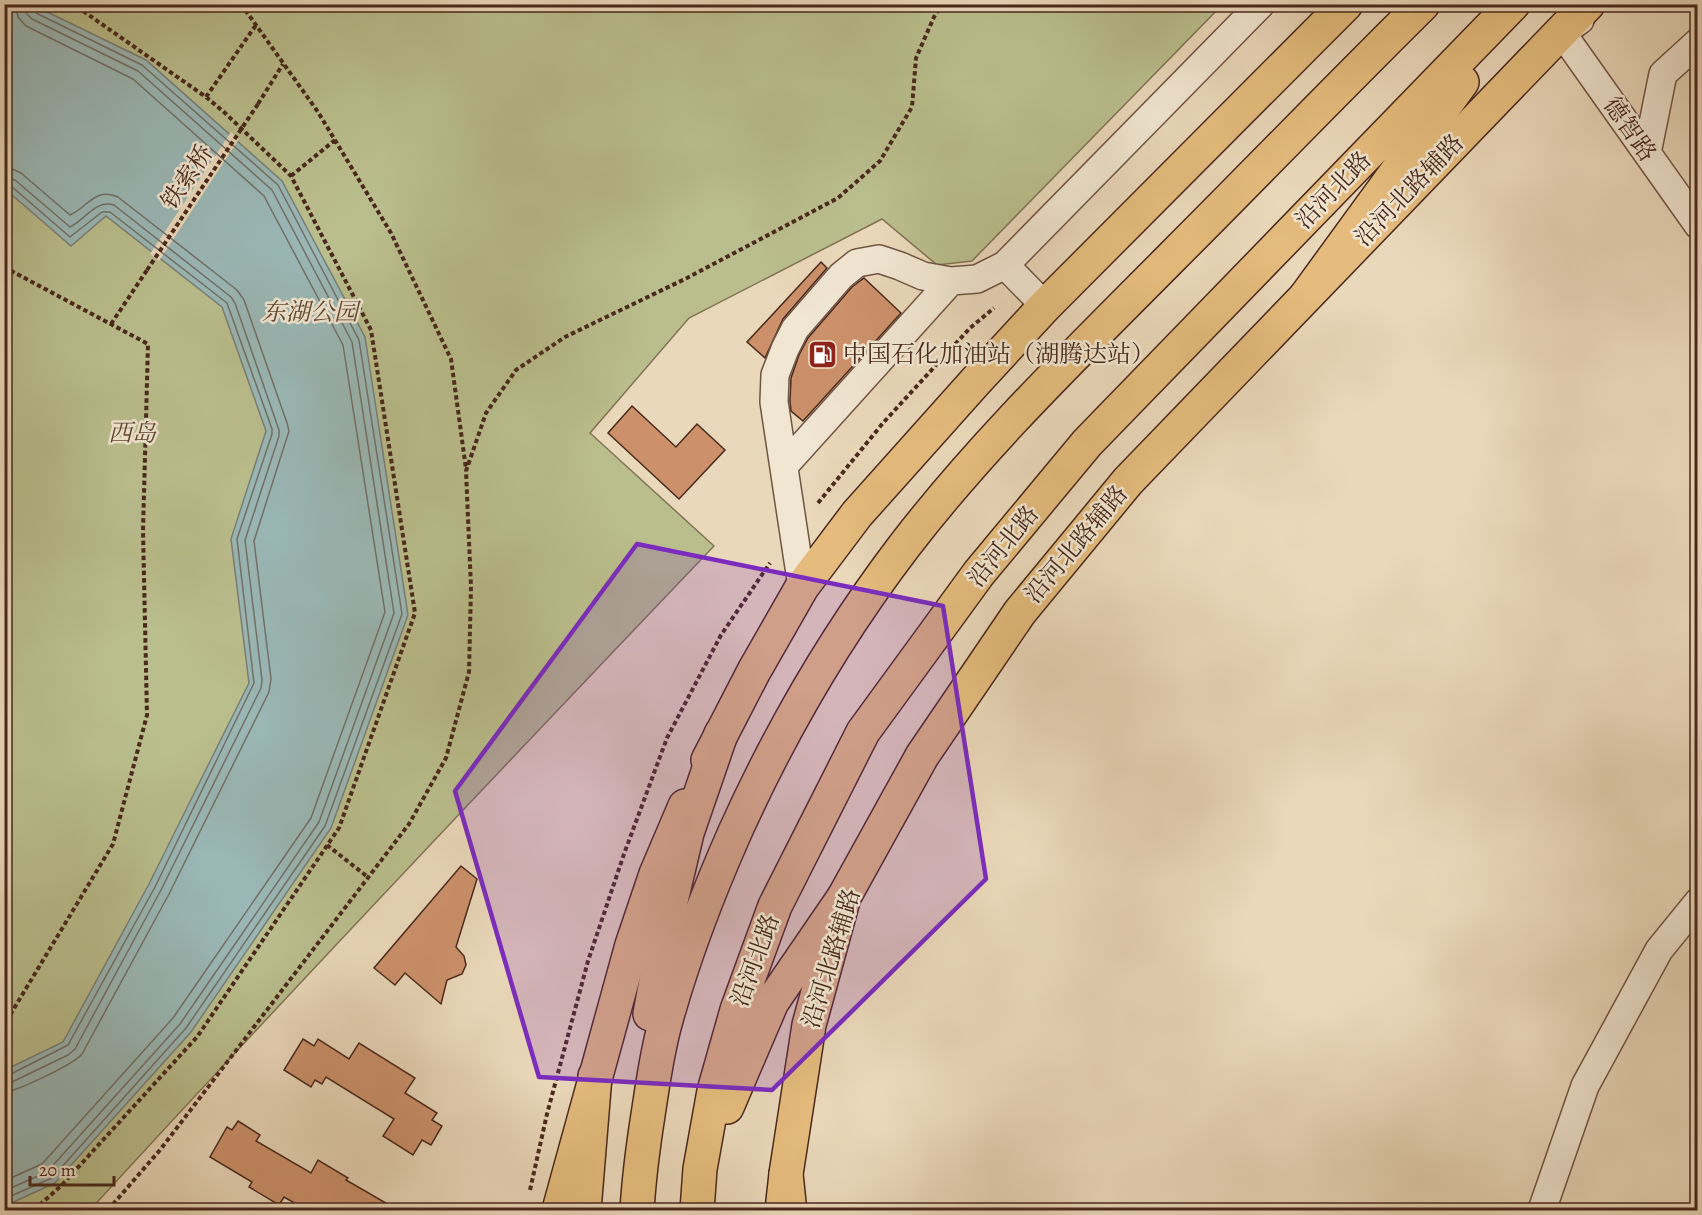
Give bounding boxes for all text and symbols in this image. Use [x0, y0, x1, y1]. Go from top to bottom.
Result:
street label: 德智路 [1596, 90, 1664, 168]
street label: 沿河北路辅路 [1347, 127, 1471, 253]
street label: 铁索桥 [154, 138, 220, 216]
street label: 沿河北路 [1288, 144, 1378, 236]
park label: 东湖公园 [262, 296, 362, 328]
fuel station icon: 中国石化加油站（湖腾达站） [806, 338, 838, 370]
place label: 中国石化加油站（湖腾达站） [843, 338, 1155, 370]
park label: 西岛 [108, 417, 157, 449]
street label: 沿河北路辅路 [1017, 479, 1135, 609]
street label: 沿河北路 [960, 499, 1046, 593]
street label: 沿河北路辅路 [795, 884, 867, 1032]
street label: 沿河北路 [724, 909, 786, 1011]
scale bar [30, 1149, 114, 1187]
text: 20 m [39, 1158, 76, 1182]

